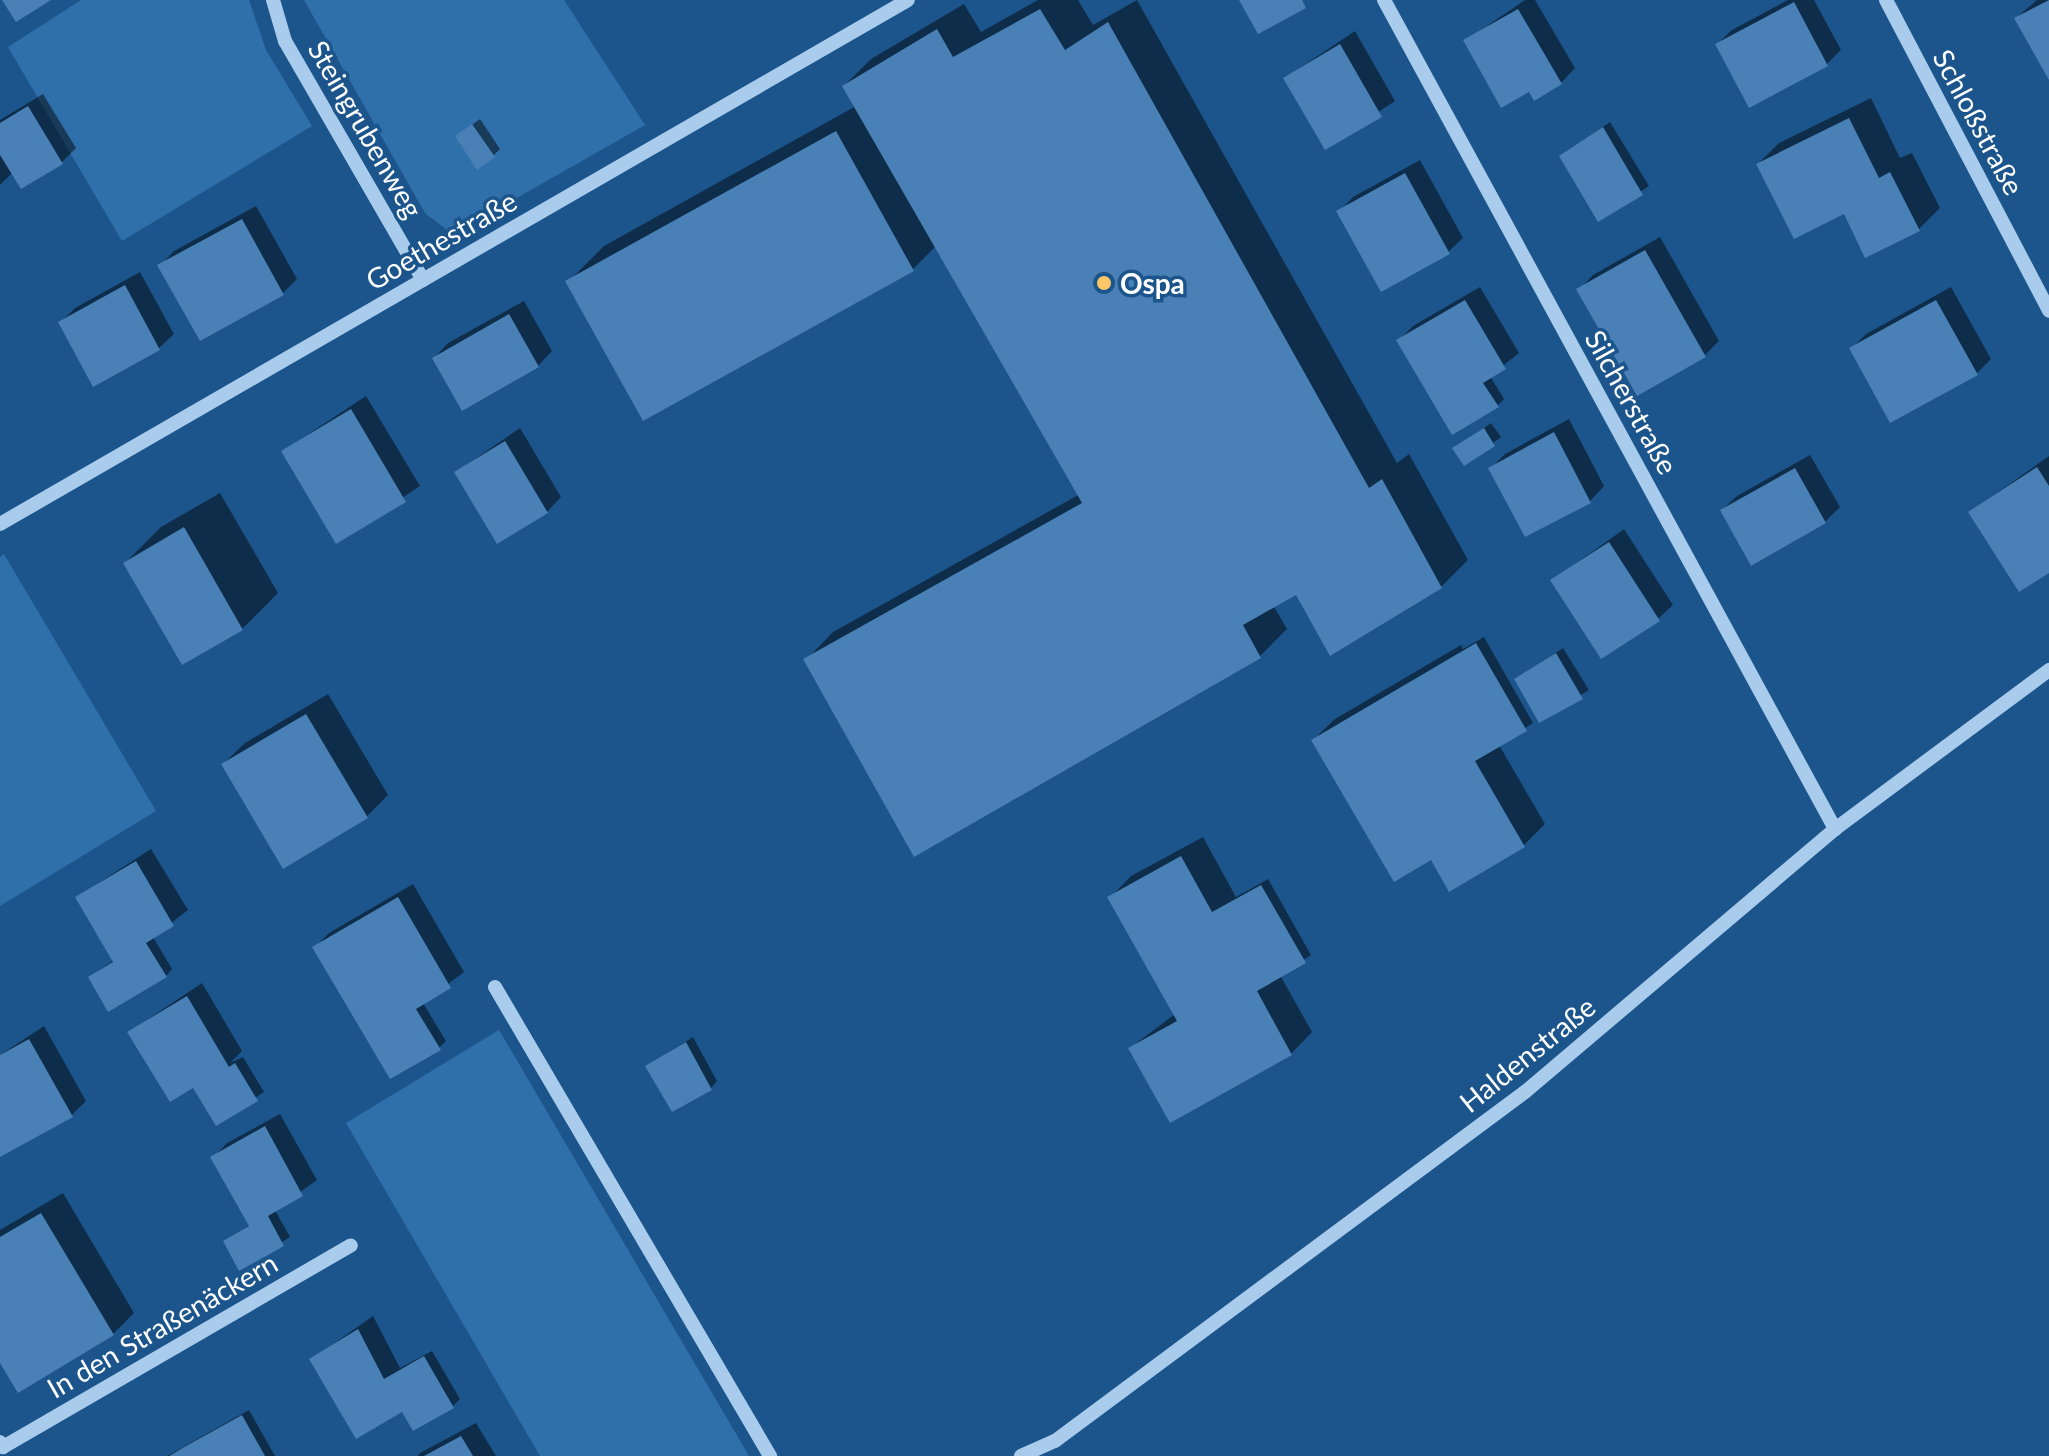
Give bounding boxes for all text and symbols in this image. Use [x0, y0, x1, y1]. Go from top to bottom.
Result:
street label: Steingrubenweg [302, 34, 430, 224]
street label: Schloßstraße [1927, 44, 2031, 200]
street label: Goethestraße [360, 183, 522, 297]
place label: Ospa [1120, 266, 1185, 300]
marker: Ospa [1095, 274, 1113, 292]
street label: Silcherstraße [1579, 324, 1685, 480]
street label: Haldenstraße [1452, 989, 1602, 1119]
street label: In den Straßenäckern [41, 1245, 283, 1405]

